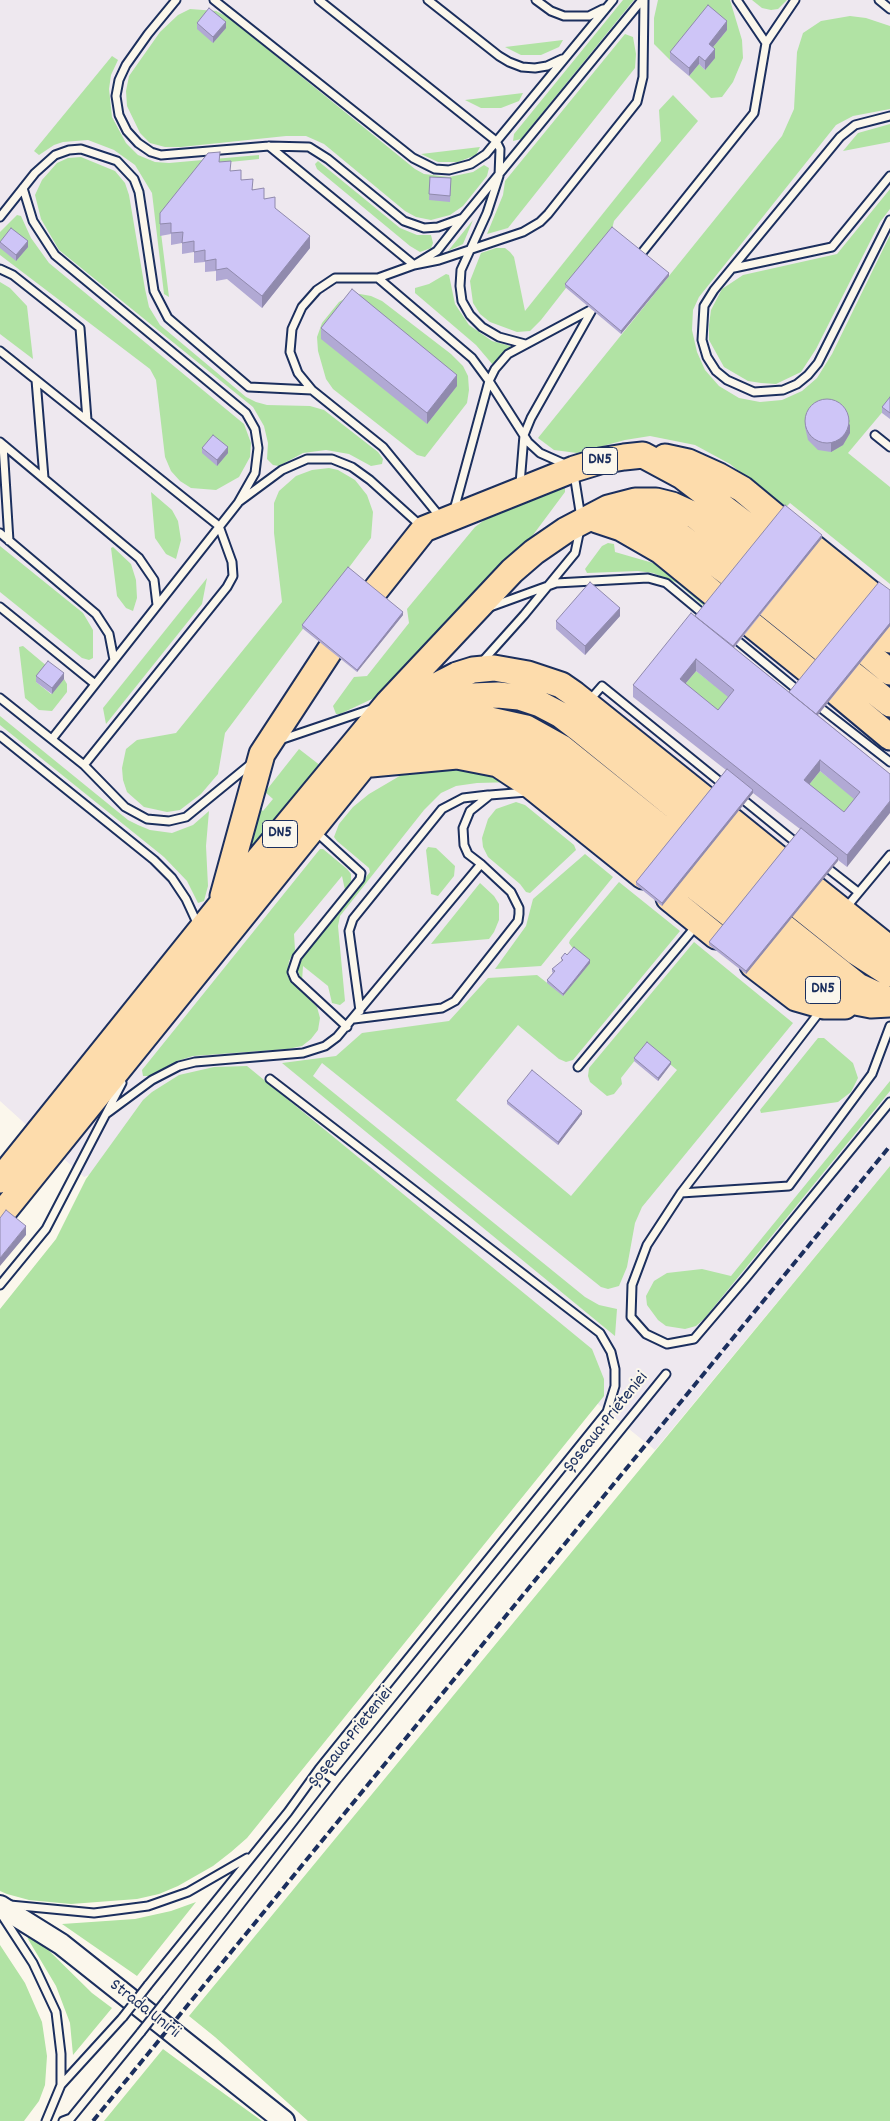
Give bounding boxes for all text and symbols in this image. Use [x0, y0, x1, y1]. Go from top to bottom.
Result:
road number: DN5 [582, 448, 618, 474]
road number: DN5 [262, 821, 298, 848]
road number: DN5 [806, 976, 840, 1004]
street label: Șoseaua Prieteniei [560, 1368, 654, 1478]
street label: Șoseaua Prieteniei [305, 1683, 399, 1793]
street label: Strada Unirii [104, 1976, 184, 2044]

